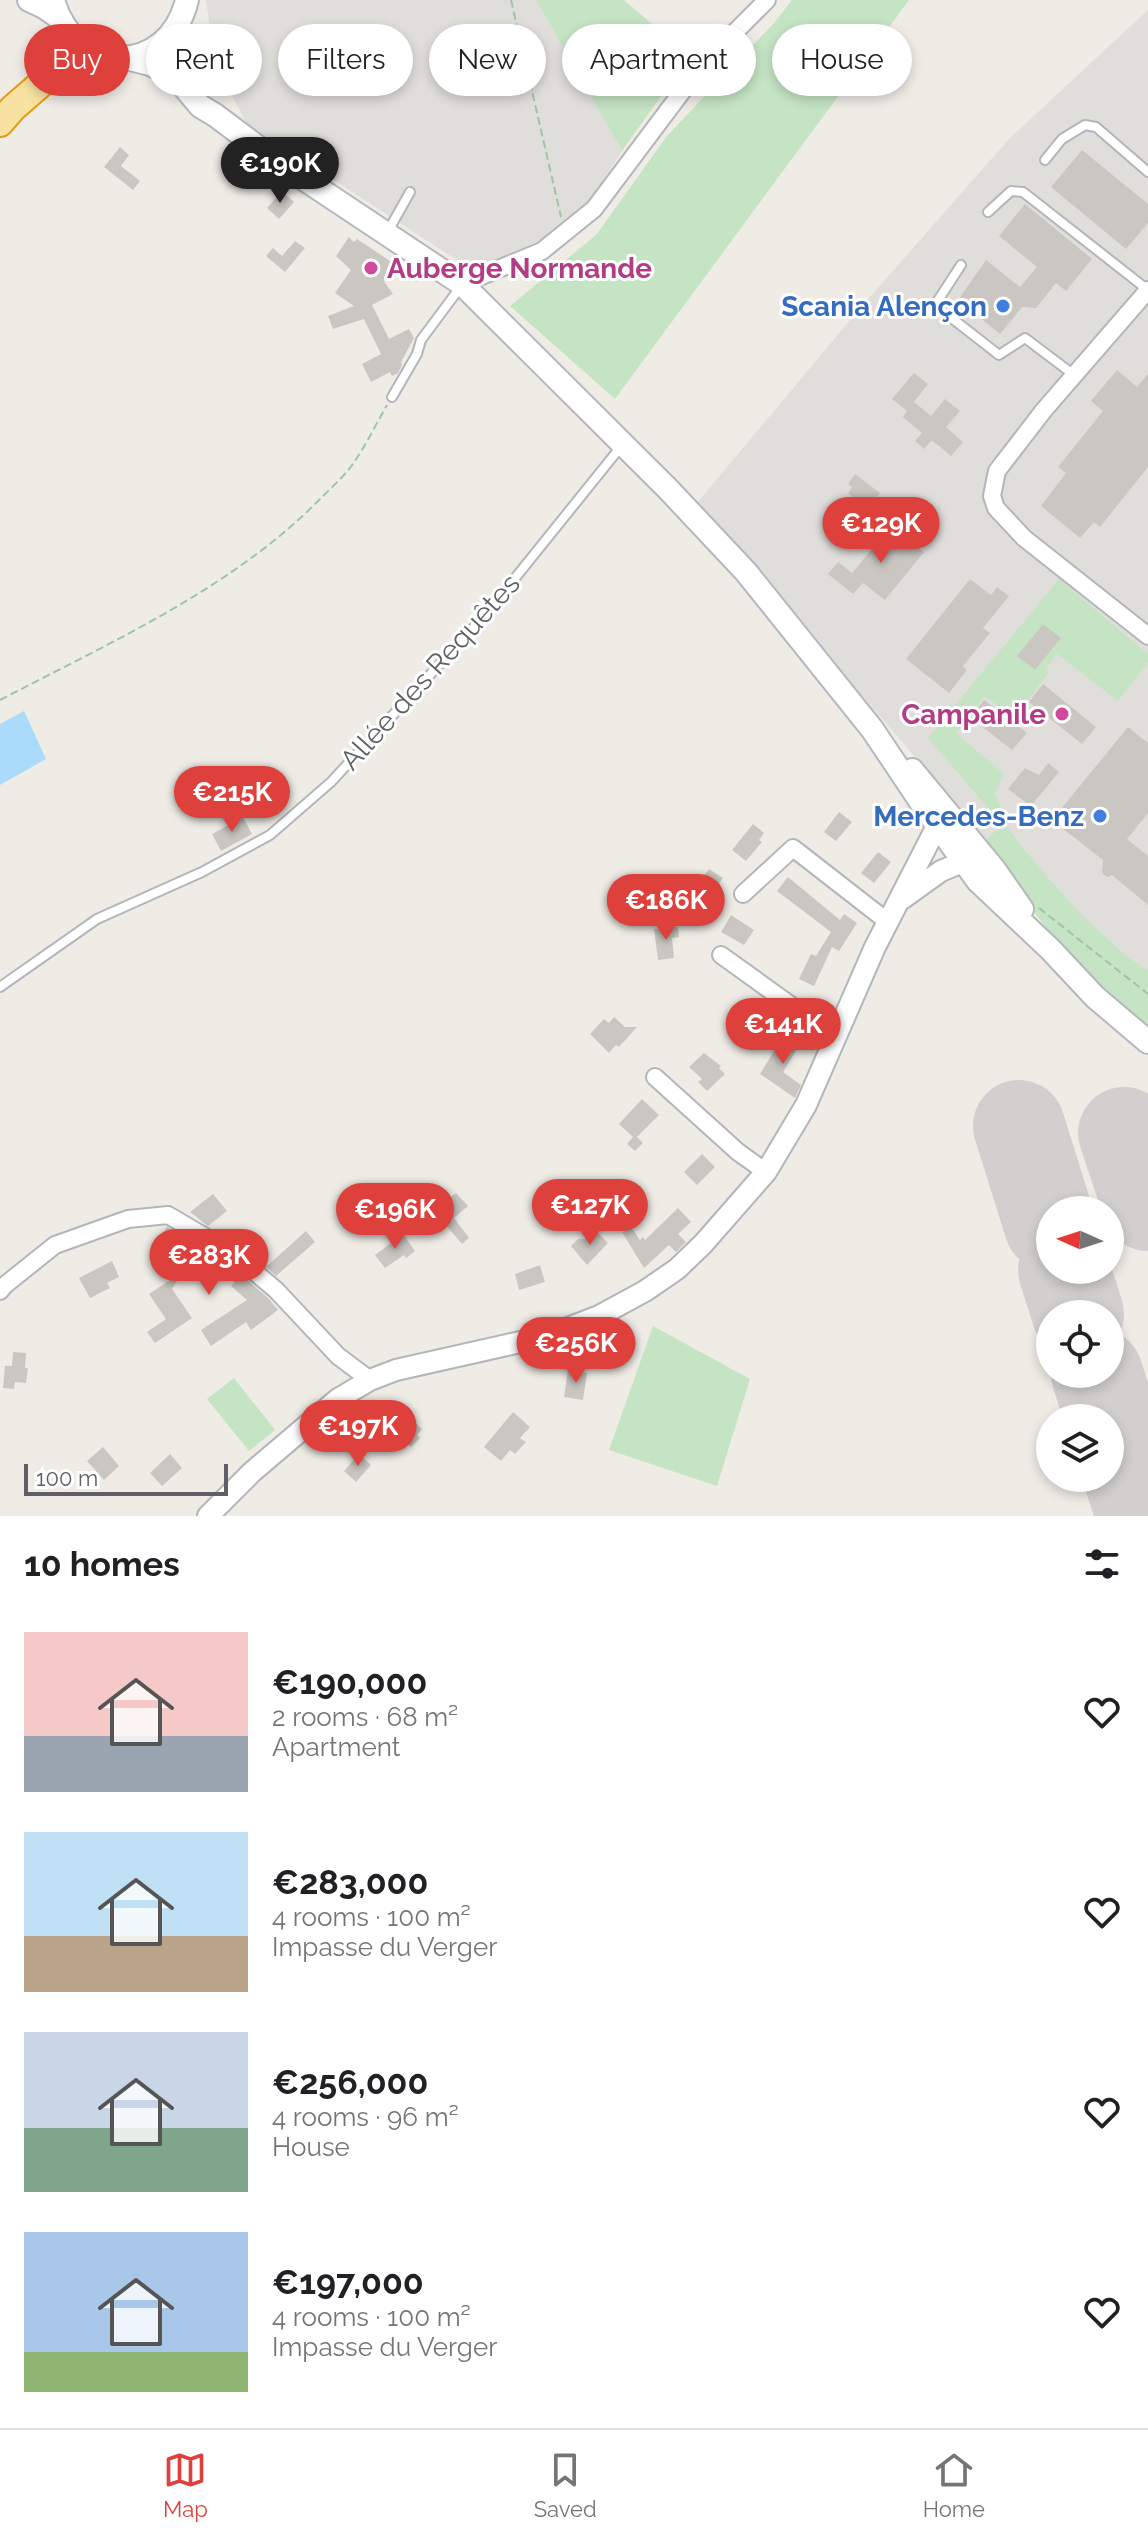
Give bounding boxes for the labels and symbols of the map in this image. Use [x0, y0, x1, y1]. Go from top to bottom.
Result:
pin: €190K [224, 137, 336, 205]
place label: Auberge Normande [387, 252, 652, 285]
marker: Auberge Normande [362, 259, 380, 277]
place label: Scania Alençon [781, 290, 987, 323]
marker: Scania Alençon [994, 297, 1012, 315]
pin: €129K [825, 497, 937, 565]
street label: Allée des Requêtes [333, 567, 527, 777]
place label: Campanile [901, 698, 1046, 731]
marker: Campanile [1053, 705, 1071, 723]
pin: €215K [176, 766, 288, 834]
place label: Mercedes-Benz [873, 800, 1084, 833]
marker: Mercedes-Benz [1091, 807, 1109, 825]
pin: €186K [610, 874, 722, 942]
pin: €141K [727, 998, 839, 1066]
pin: €127K [534, 1179, 646, 1247]
pin: €196K [339, 1183, 451, 1251]
north arrow [1036, 1196, 1124, 1284]
pin: €283K [153, 1229, 265, 1297]
pin: €256K [520, 1317, 632, 1385]
pin: €197K [302, 1400, 414, 1468]
scale bar [24, 1460, 228, 1496]

